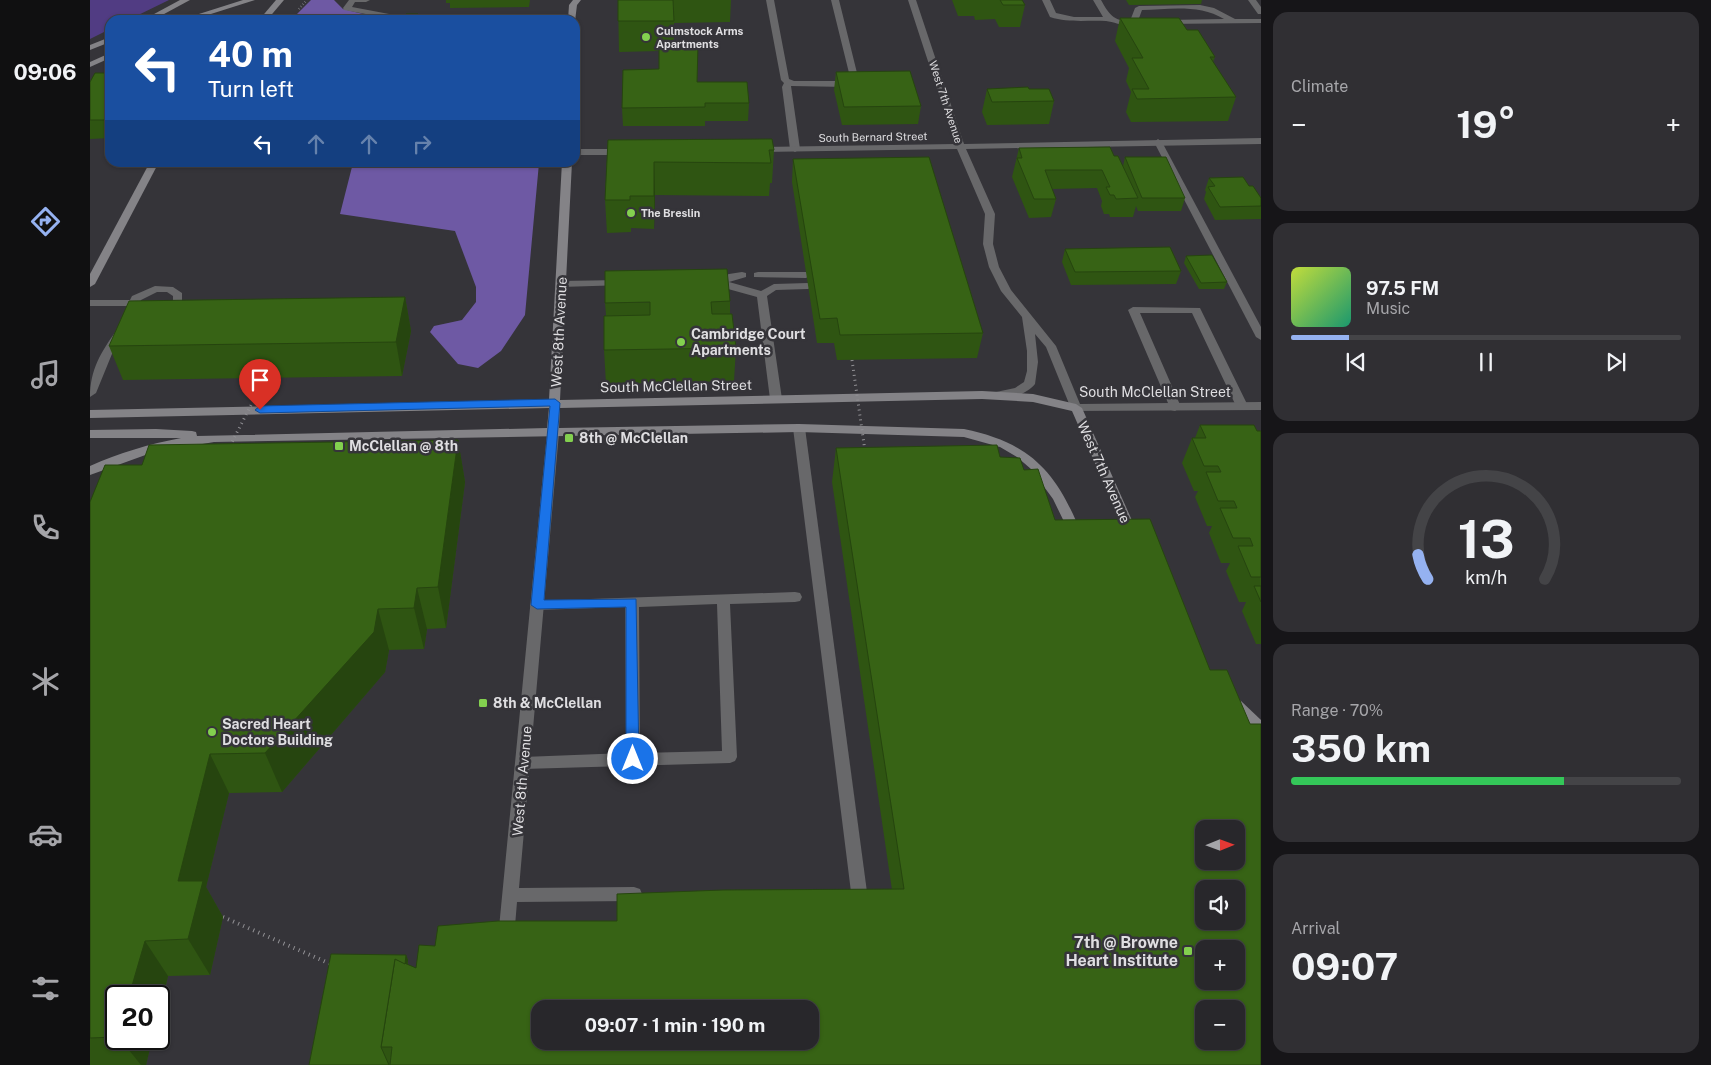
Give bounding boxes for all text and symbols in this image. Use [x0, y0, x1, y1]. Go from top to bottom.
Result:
place label: Culmstock Arms Apartments [656, 25, 743, 50]
marker: Culmstock Arms Apartments [640, 31, 652, 43]
text: 40 m [208, 34, 293, 75]
icon: left [125, 35, 190, 100]
text: 09:06 [13, 59, 77, 85]
street label: West 7th Avenue [927, 59, 965, 145]
text: Turn left [208, 76, 294, 102]
text: Climate [1291, 77, 1348, 96]
text: 19° [1456, 102, 1516, 147]
text: − [1291, 108, 1307, 141]
text: + [1665, 108, 1681, 141]
icon: left [249, 130, 277, 158]
icon: ahead [302, 130, 330, 158]
icon: ahead [355, 130, 383, 158]
icon: right [408, 130, 436, 158]
street label: South Bernard Street [818, 130, 928, 144]
icon: directions [28, 204, 63, 239]
marker: The Breslin [625, 207, 637, 219]
place label: The Breslin [641, 207, 700, 219]
street label: West 8th Avenue [548, 276, 570, 388]
text: 97.5 FM [1366, 277, 1439, 299]
text: Music [1366, 299, 1410, 318]
place label: Cambridge Court Apartments [691, 326, 806, 358]
marker: Cambridge Court Apartments [675, 336, 687, 348]
icon: previous [1342, 348, 1370, 376]
icon: pause [1472, 348, 1500, 376]
icon: next [1602, 348, 1630, 376]
icon: music [28, 357, 63, 392]
pin [239, 359, 281, 410]
icon: arrive [246, 366, 274, 394]
street label: South McClellan Street [600, 377, 752, 395]
street label: South McClellan Street [1079, 384, 1231, 400]
street label: West 7th Avenue [1074, 419, 1134, 525]
place label: 8th @ McClellan [579, 430, 688, 446]
marker: 8th @ McClellan [563, 432, 575, 444]
place label: McClellan @ 8th [349, 438, 458, 454]
marker: McClellan @ 8th [333, 440, 345, 452]
text: 13 [1458, 509, 1514, 570]
icon: phone [28, 510, 63, 545]
text: km/h [1465, 567, 1507, 588]
icon: climate [28, 664, 63, 699]
place label: 8th & McClellan [493, 695, 602, 711]
marker: 8th & McClellan [477, 697, 489, 709]
text: Range · 70% [1291, 701, 1383, 720]
place label: Sacred Heart Doctors Building [222, 716, 333, 748]
street label: West 8th Avenue [509, 725, 535, 837]
marker: Sacred Heart Doctors Building [206, 726, 218, 738]
text: 350 km [1291, 726, 1431, 771]
position arrow [606, 732, 658, 784]
icon: car [28, 817, 63, 852]
north arrow [1195, 820, 1245, 870]
map controls [1195, 820, 1245, 1050]
button: sound [1195, 880, 1245, 930]
text: Arrival [1291, 919, 1340, 938]
place label: 7th @ Browne Heart Institute [1065, 933, 1178, 970]
button: + [1195, 940, 1245, 990]
text: 09:07 [1291, 944, 1398, 989]
marker: 7th @ Browne Heart Institute [1182, 945, 1194, 957]
icon: filters [28, 971, 63, 1006]
speed limit sign: 20 [105, 985, 170, 1050]
button: − [1195, 1000, 1245, 1050]
text: 09:07 · 1 min · 190 m [585, 1014, 765, 1036]

